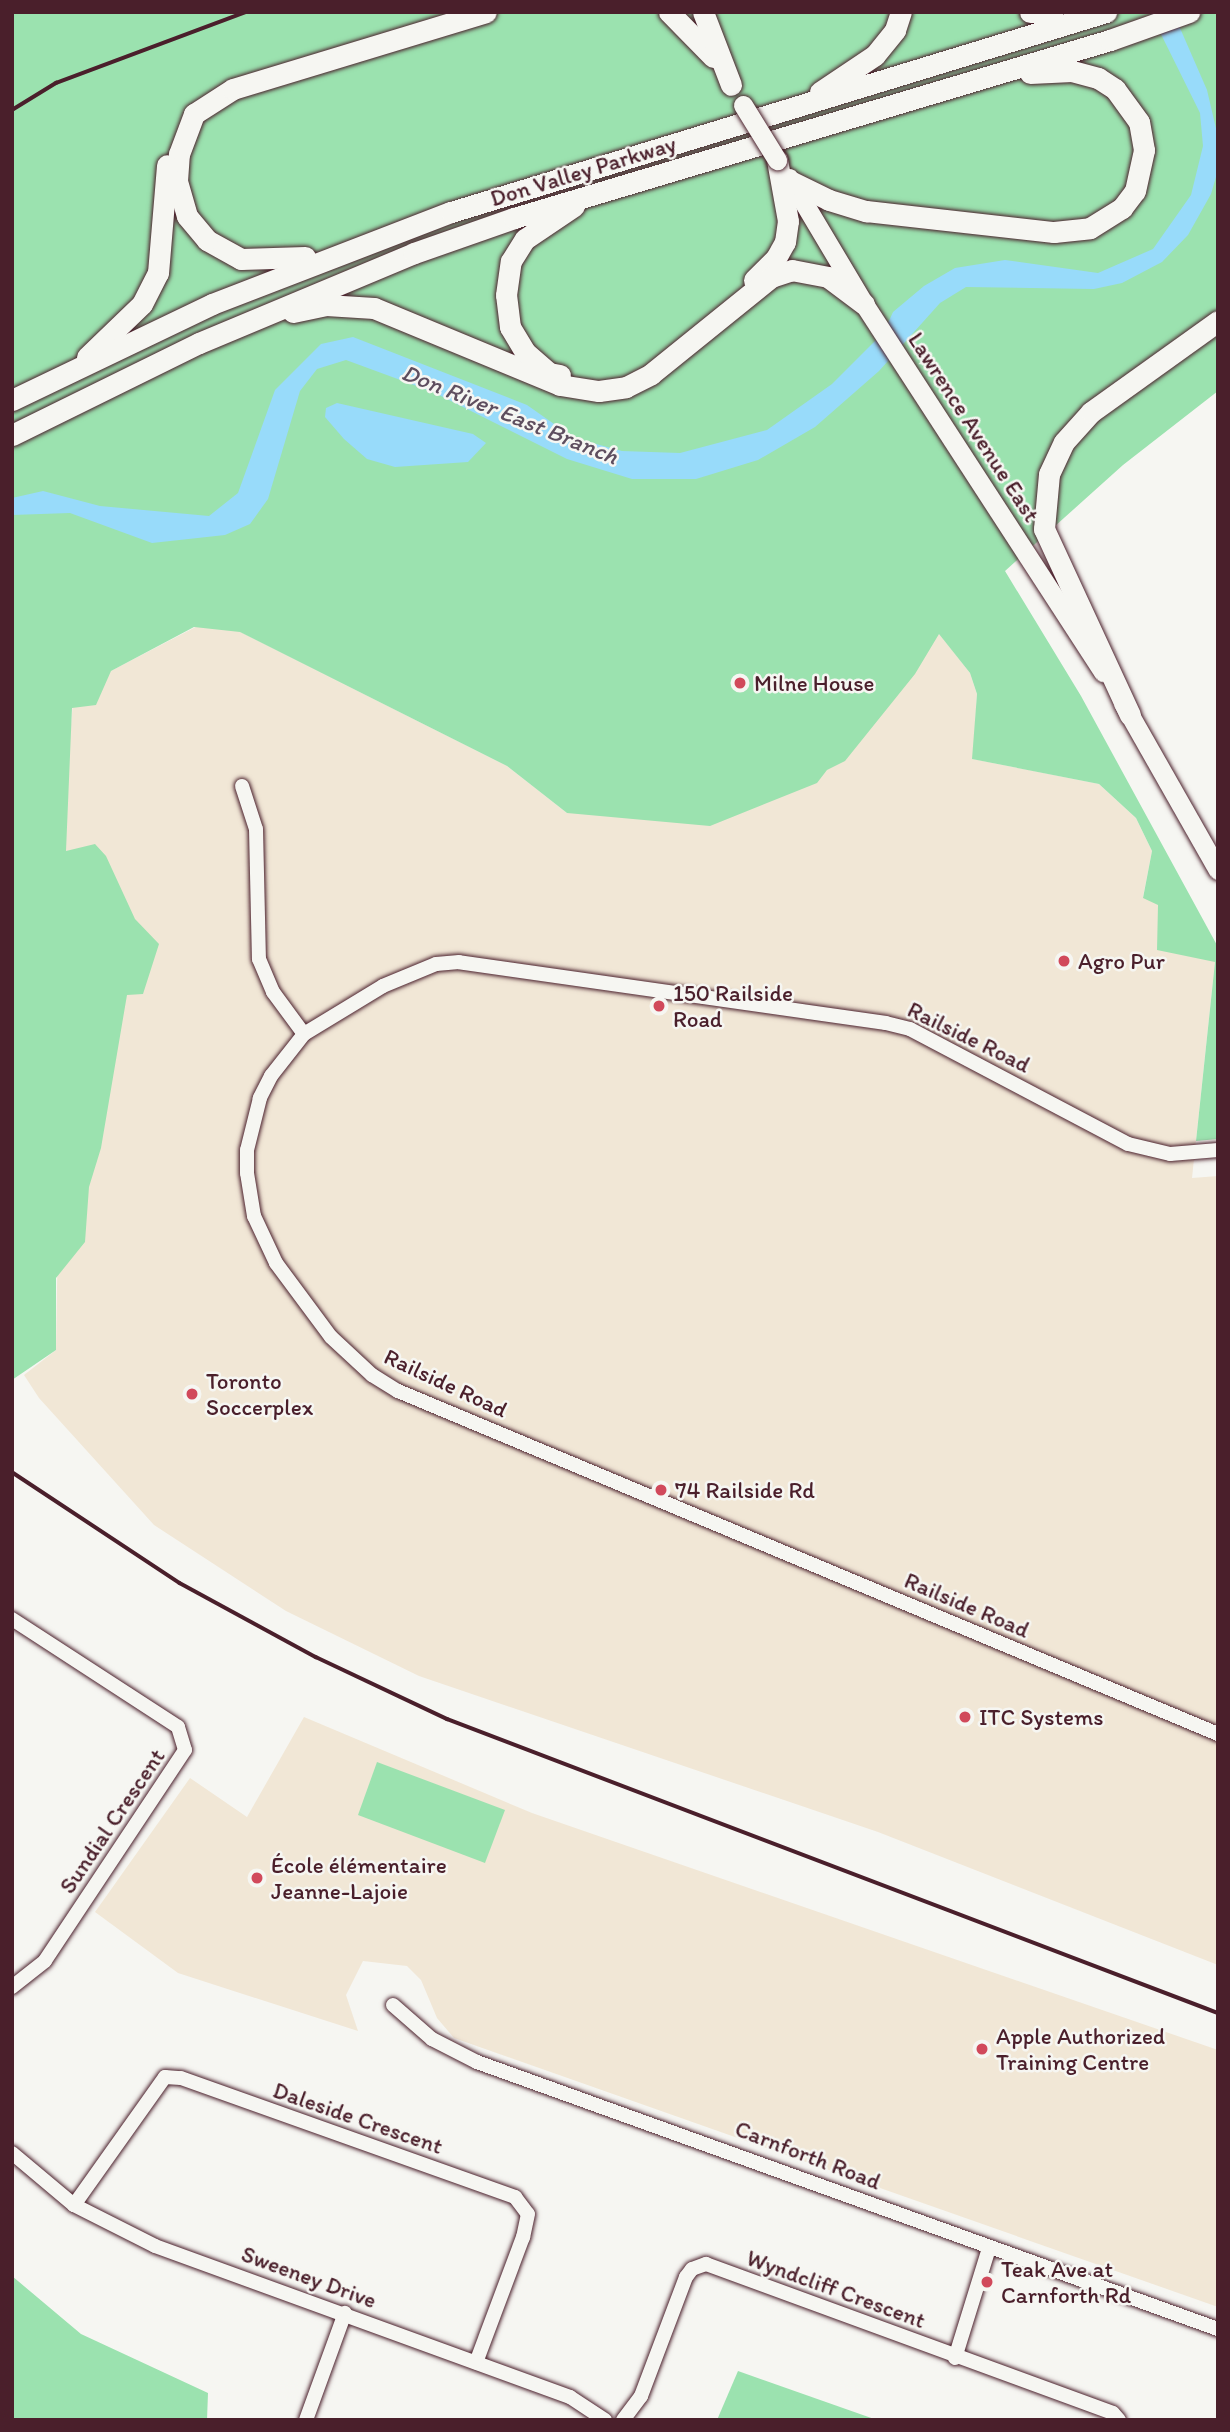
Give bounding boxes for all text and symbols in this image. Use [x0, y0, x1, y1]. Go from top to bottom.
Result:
street label: Don Valley Parkway [487, 130, 679, 212]
street label: Lawrence Avenue East [903, 327, 1045, 527]
water label: Don River East Branch [398, 358, 622, 470]
place label: Milne House [754, 669, 874, 697]
marker: Milne House [732, 675, 748, 691]
place label: Agro Pur [1078, 947, 1165, 975]
marker: Agro Pur [1056, 953, 1072, 969]
place label: 150 Railside Road [673, 979, 793, 1033]
street label: Railside Road [903, 996, 1035, 1078]
marker: 150 Railside Road [651, 998, 667, 1014]
street label: Railside Road [380, 1342, 512, 1424]
place label: Toronto Soccerplex [206, 1367, 313, 1421]
marker: Toronto Soccerplex [184, 1386, 200, 1402]
place label: 74 Railside Rd [675, 1476, 815, 1504]
marker: 74 Railside Rd [653, 1482, 669, 1498]
street label: Railside Road [901, 1566, 1033, 1644]
place label: ITC Systems [979, 1703, 1103, 1731]
marker: ITC Systems [957, 1709, 973, 1725]
street label: Sundial Crescent [53, 1743, 171, 1899]
place label: École élémentaire Jeanne-Lajoie [271, 1851, 445, 1905]
marker: École élémentaire Jeanne-Lajoie [249, 1870, 265, 1886]
place label: Apple Authorized Training Centre [996, 2022, 1165, 2076]
marker: Apple Authorized Training Centre [974, 2041, 990, 2057]
street label: Daleside Crescent [270, 2076, 446, 2160]
street label: Carnforth Road [732, 2115, 884, 2195]
street label: Sweeney Drive [238, 2240, 380, 2314]
street label: Wyndcliff Crescent [743, 2244, 929, 2334]
place label: Teak Ave at Carnforth Rd [1001, 2255, 1131, 2309]
marker: Teak Ave at Carnforth Rd [979, 2274, 995, 2290]

